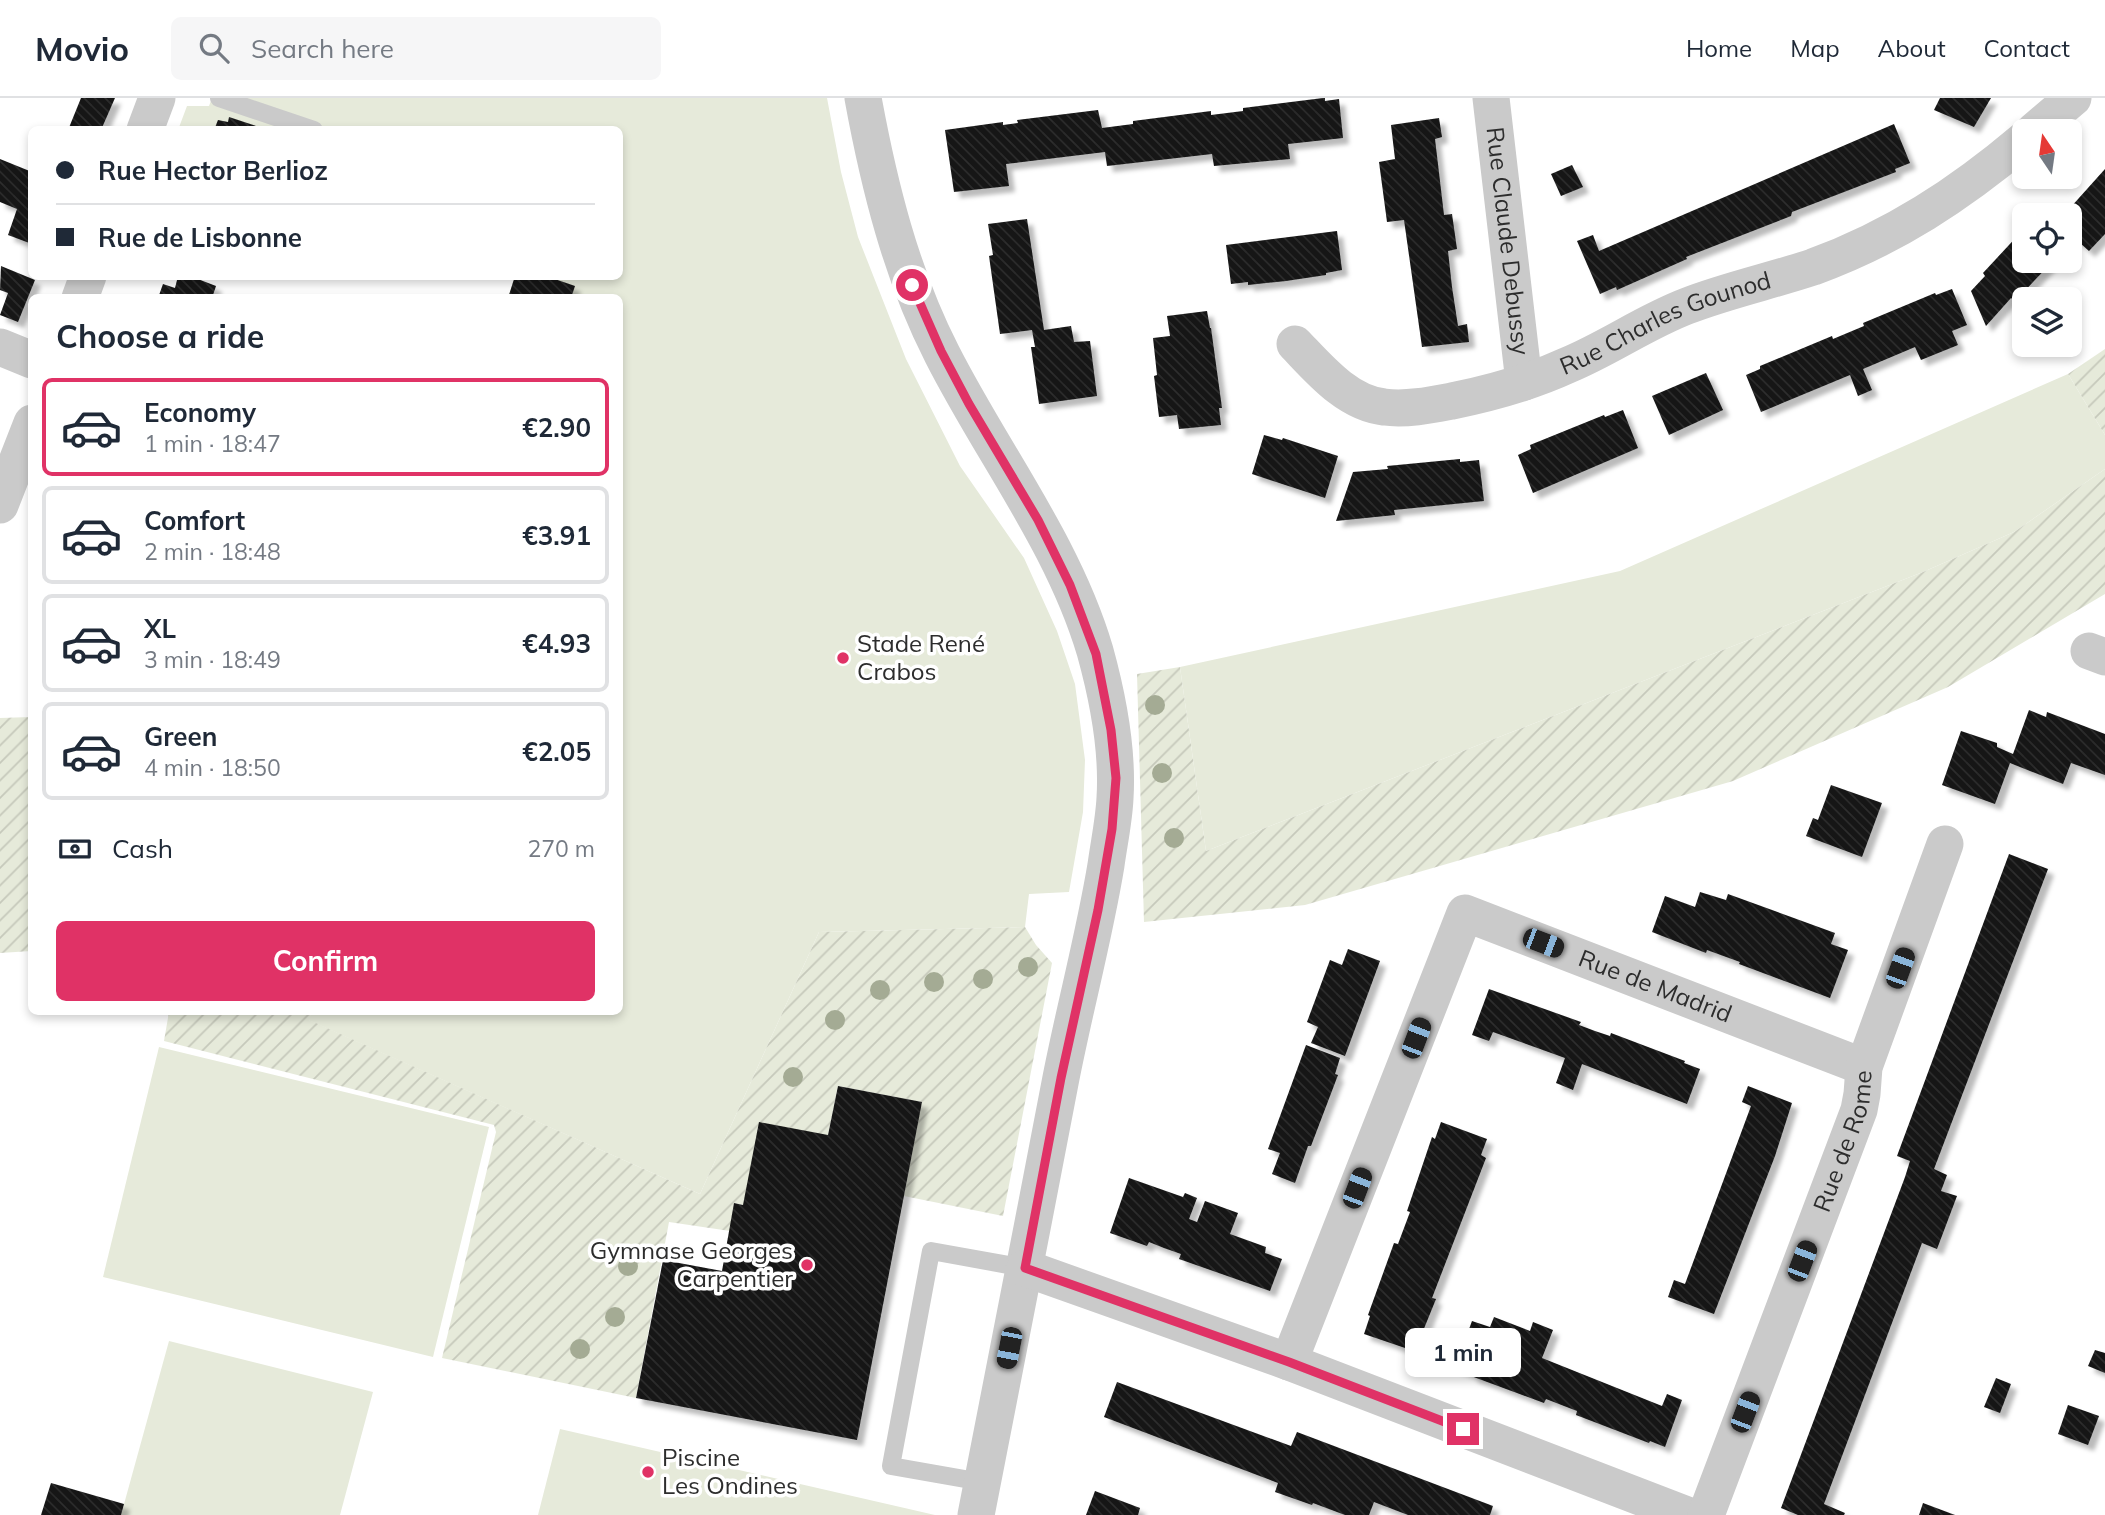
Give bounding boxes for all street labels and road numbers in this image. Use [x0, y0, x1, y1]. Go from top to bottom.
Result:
street label: Rue Claude Debussy [1480, 125, 1537, 357]
street label: Rue Charles Gounod [1555, 265, 1774, 381]
street label: Rue de Madrid [1575, 942, 1736, 1029]
street label: Rue de Rome [1806, 1069, 1878, 1216]

